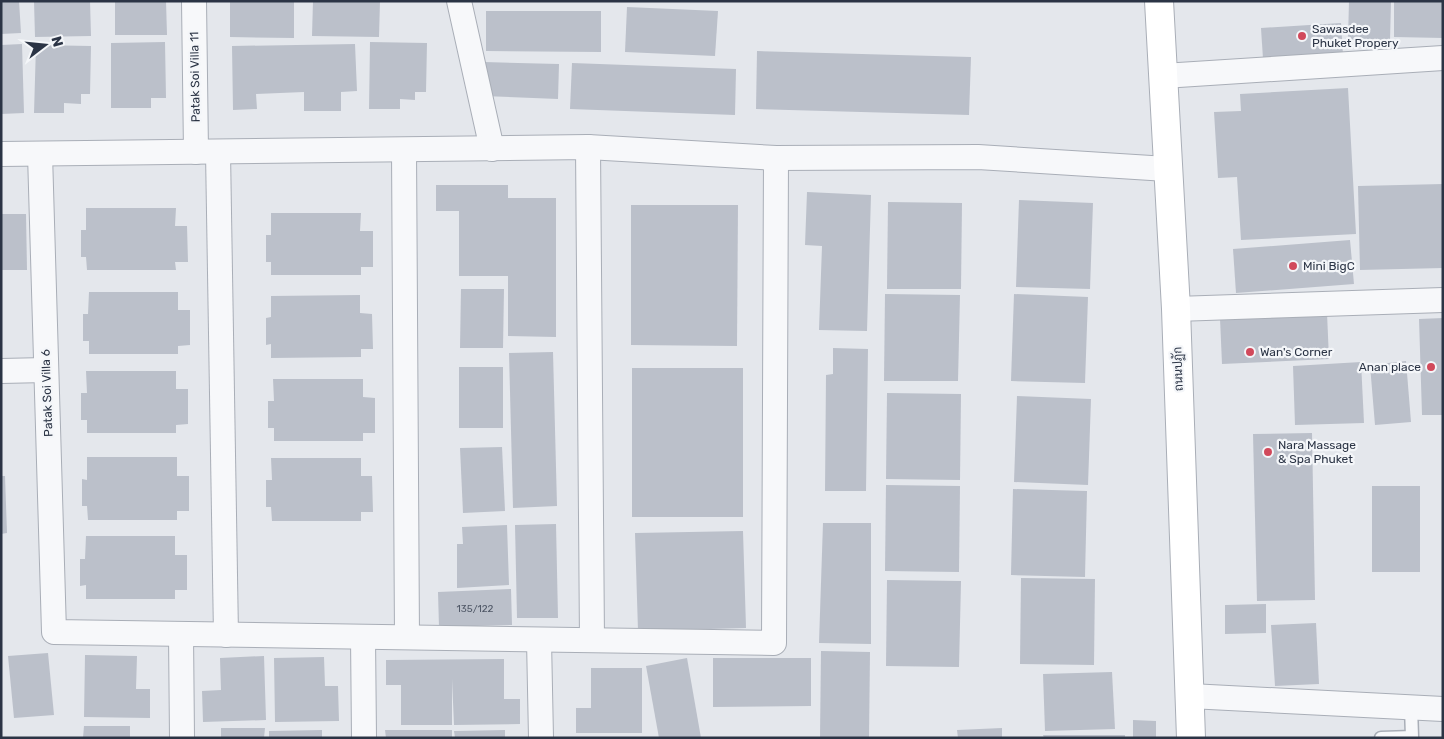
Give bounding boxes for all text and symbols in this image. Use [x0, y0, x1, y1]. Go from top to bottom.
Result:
north arrow [20, 20, 70, 70]
place label: Sawasdee Phuket Propery [1312, 22, 1399, 50]
marker: Sawasdee Phuket Propery [1296, 30, 1308, 42]
street label: Patak Soi Villa 11 [187, 32, 203, 122]
text: N [47, 34, 67, 49]
place label: Mini BigC [1303, 259, 1355, 273]
marker: Mini BigC [1287, 260, 1299, 272]
place label: Wan's Corner [1260, 345, 1333, 359]
street label: ถนนปฏัก [1170, 346, 1187, 391]
marker: Wan's Corner [1244, 346, 1256, 358]
street label: Patak Soi Villa 6 [38, 349, 56, 437]
place label: Anan place [1359, 360, 1421, 374]
marker: Anan place [1425, 361, 1437, 373]
place label: Nara Massage & Spa Phuket [1278, 438, 1356, 466]
marker: Nara Massage & Spa Phuket [1262, 446, 1274, 458]
house number: 135/122 [457, 603, 494, 615]

